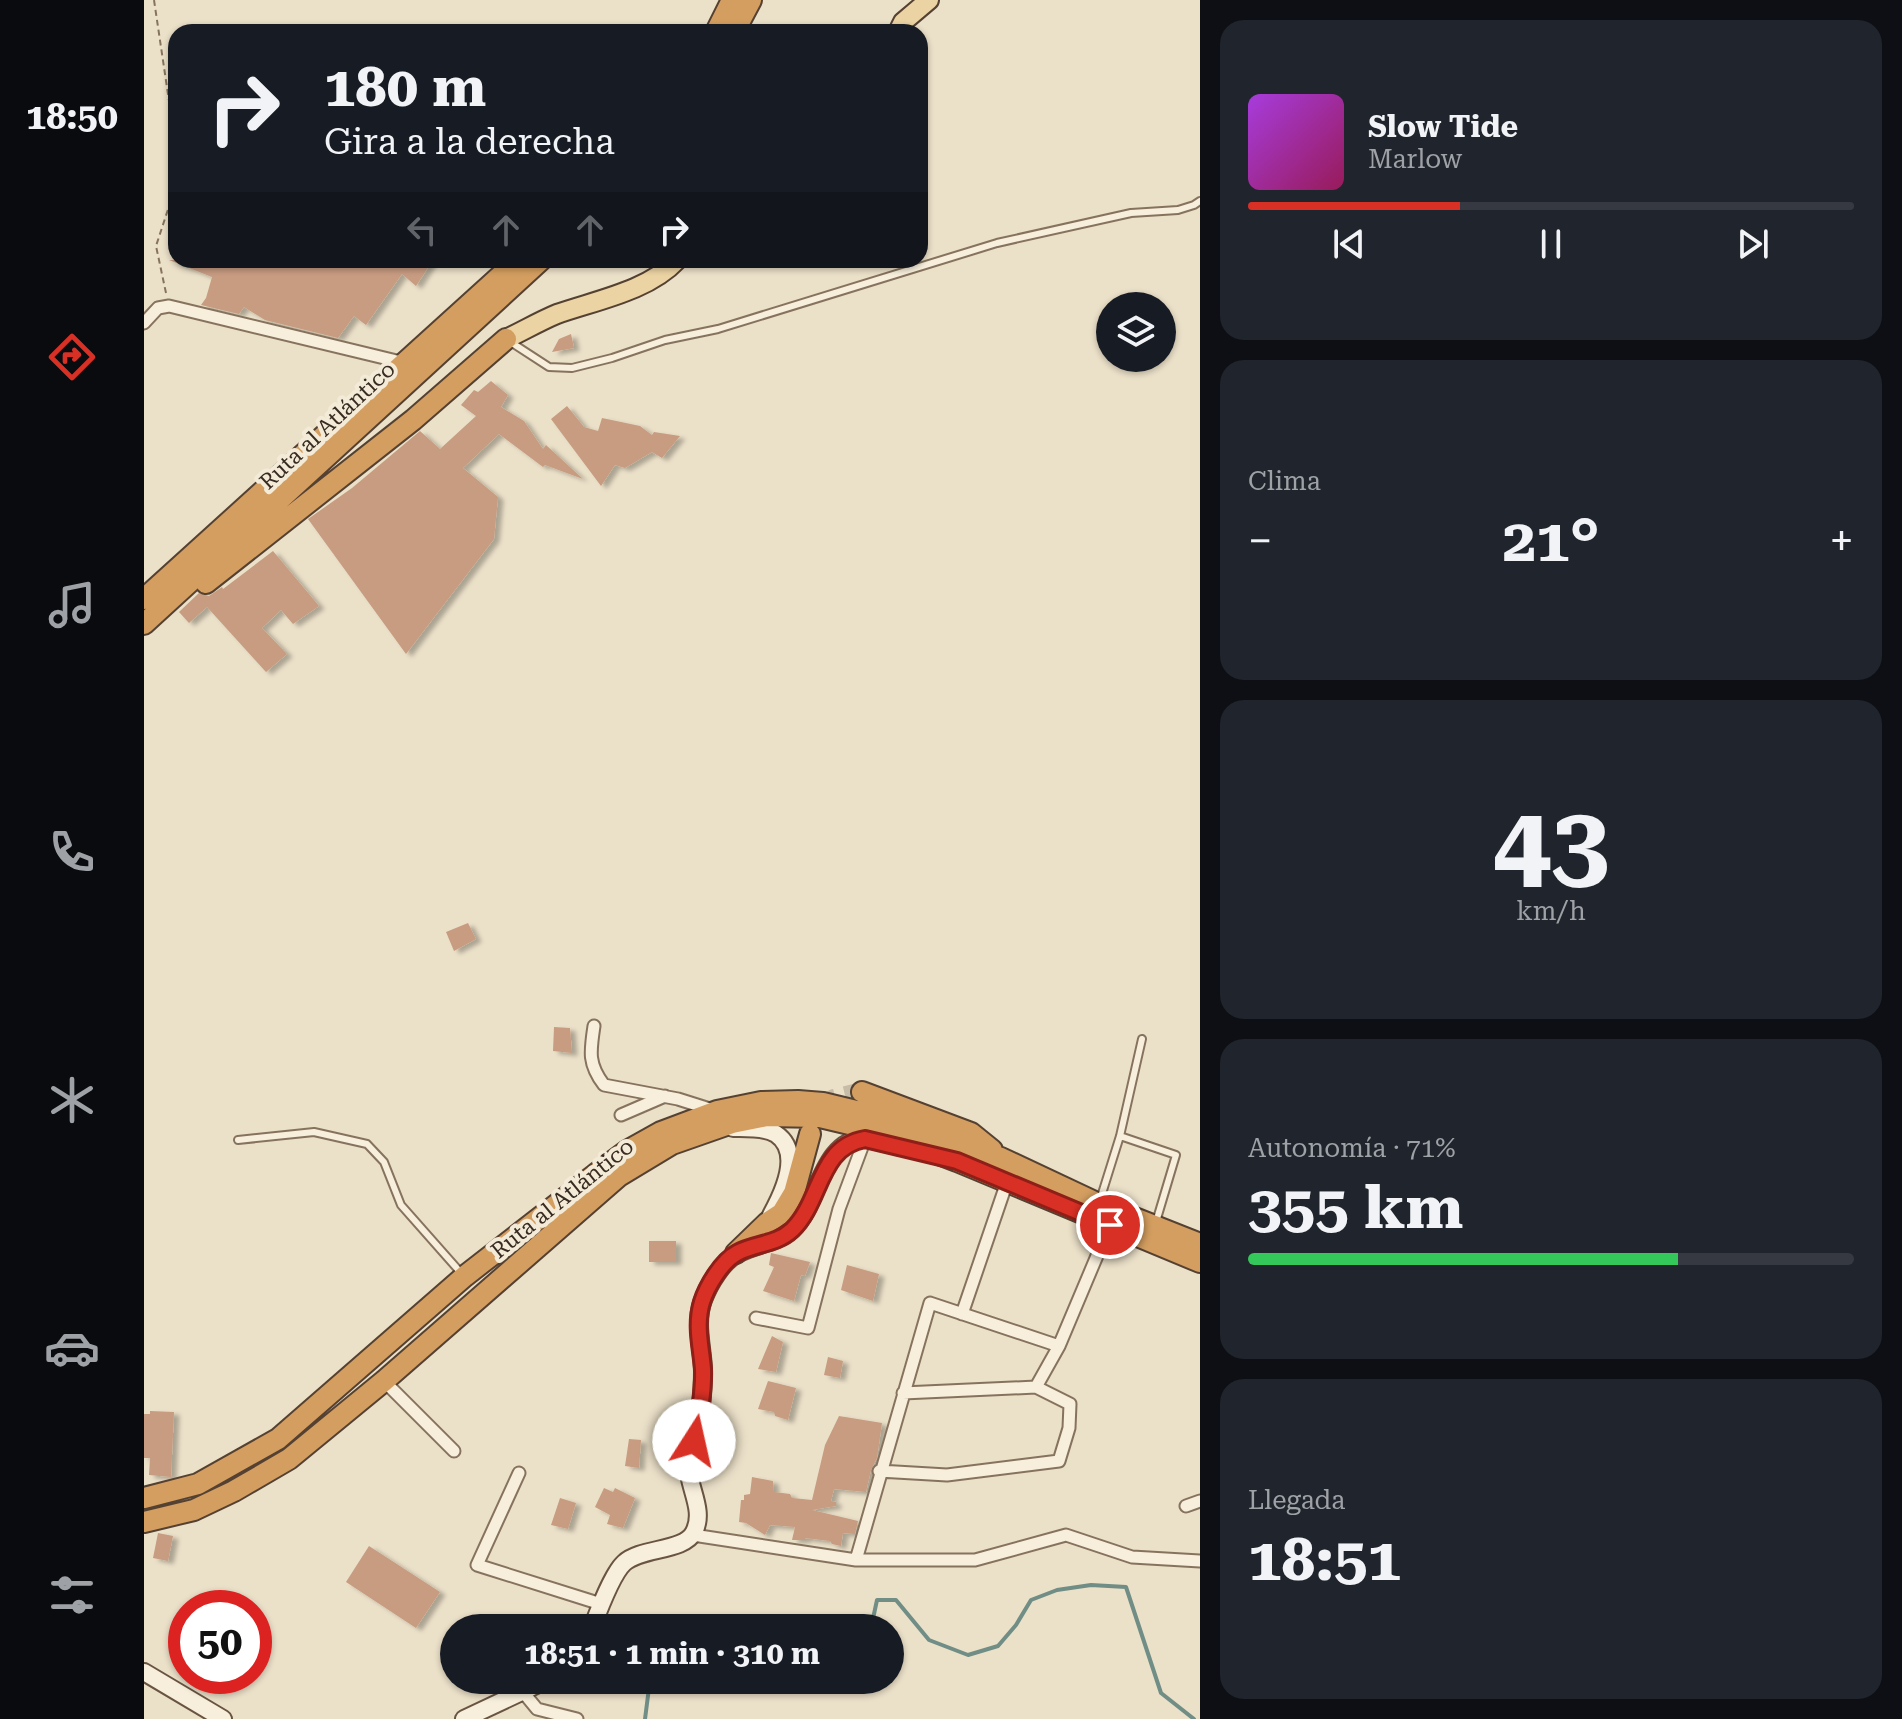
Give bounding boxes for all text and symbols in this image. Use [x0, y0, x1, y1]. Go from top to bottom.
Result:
text: 180 m [324, 54, 486, 120]
icon: right [192, 56, 296, 160]
text: 18:50 [26, 96, 118, 138]
text: Slow Tide [1368, 109, 1518, 144]
text: Gira a la derecha [324, 121, 615, 163]
text: Marlow [1368, 144, 1462, 174]
icon: left [400, 208, 444, 252]
icon: ahead [484, 208, 528, 252]
icon: ahead [568, 208, 612, 252]
icon: right [652, 208, 696, 252]
icon: previous [1327, 222, 1371, 266]
icon: pause [1529, 222, 1573, 266]
icon: next [1731, 222, 1775, 266]
map controls [1096, 292, 1176, 372]
button: layers [1096, 292, 1176, 372]
icon: directions [44, 329, 100, 385]
street label: Ruta al Atlántico [255, 356, 400, 494]
text: Clima [1248, 466, 1321, 496]
text: 21° [1502, 505, 1600, 576]
text: − [1248, 515, 1273, 567]
text: + [1829, 515, 1854, 567]
icon: music [44, 577, 100, 633]
text: 43 [1493, 783, 1609, 904]
icon: phone [44, 824, 100, 880]
text: km/h [1516, 896, 1586, 926]
icon: climate [44, 1072, 100, 1128]
street label: Ruta al Atlántico [486, 1133, 638, 1263]
text: Autonomía · 71% [1248, 1133, 1455, 1163]
text: 355 km [1248, 1172, 1463, 1243]
pin [1076, 1191, 1144, 1259]
icon: arrive [1088, 1203, 1132, 1247]
icon: car [44, 1320, 100, 1376]
position arrow [652, 1399, 736, 1483]
text: Llegada [1248, 1485, 1345, 1515]
text: 18:51 [1248, 1524, 1401, 1595]
icon: filters [44, 1567, 100, 1623]
speed limit sign: 50 [168, 1590, 272, 1694]
text: 18:51 · 1 min · 310 m [524, 1636, 820, 1671]

